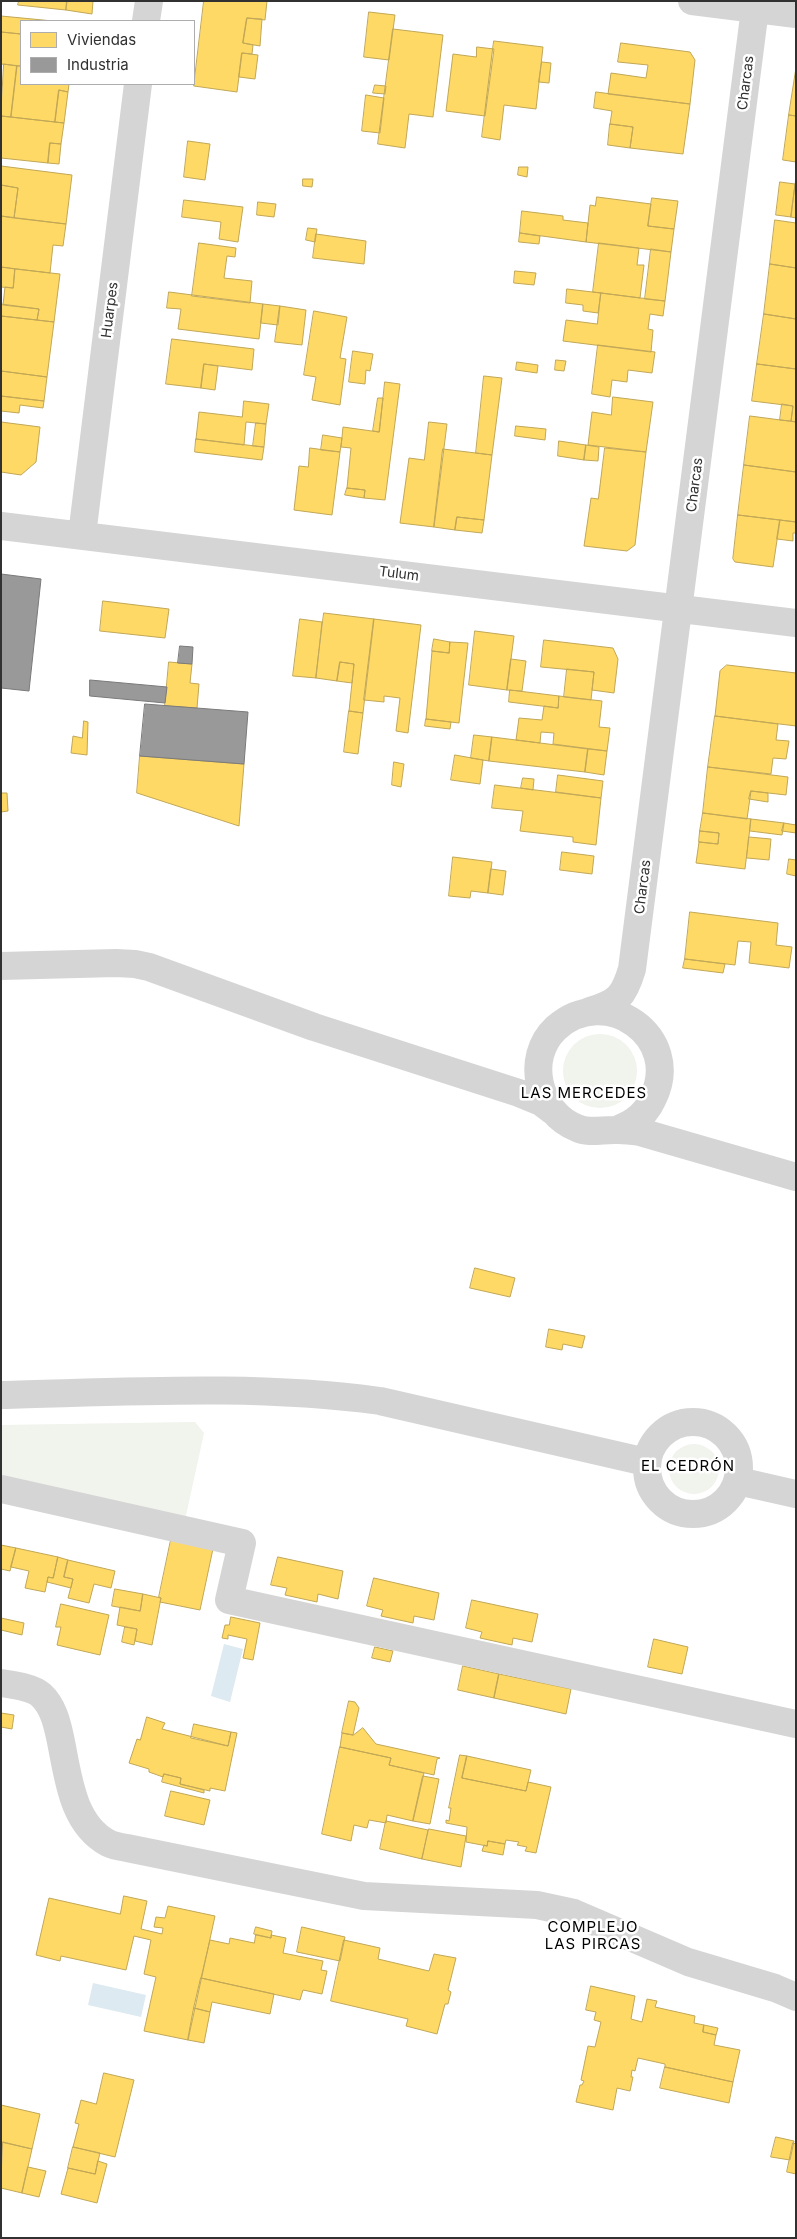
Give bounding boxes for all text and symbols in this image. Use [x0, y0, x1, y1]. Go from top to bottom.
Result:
legend [20, 20, 195, 85]
text: Viviendas [67, 30, 136, 49]
text: Industria [67, 55, 129, 74]
street label: Charcas [734, 55, 758, 111]
street label: Huarpes [98, 281, 122, 339]
street label: Charcas [683, 457, 707, 513]
street label: Tulum [378, 563, 420, 585]
street label: Charcas [631, 859, 655, 915]
district label: LAS MERCEDES [519, 1084, 649, 1102]
district label: EL CEDRÓN [640, 1457, 736, 1475]
district label: COMPLEJO LAS PIRCAS [543, 1918, 643, 1953]

